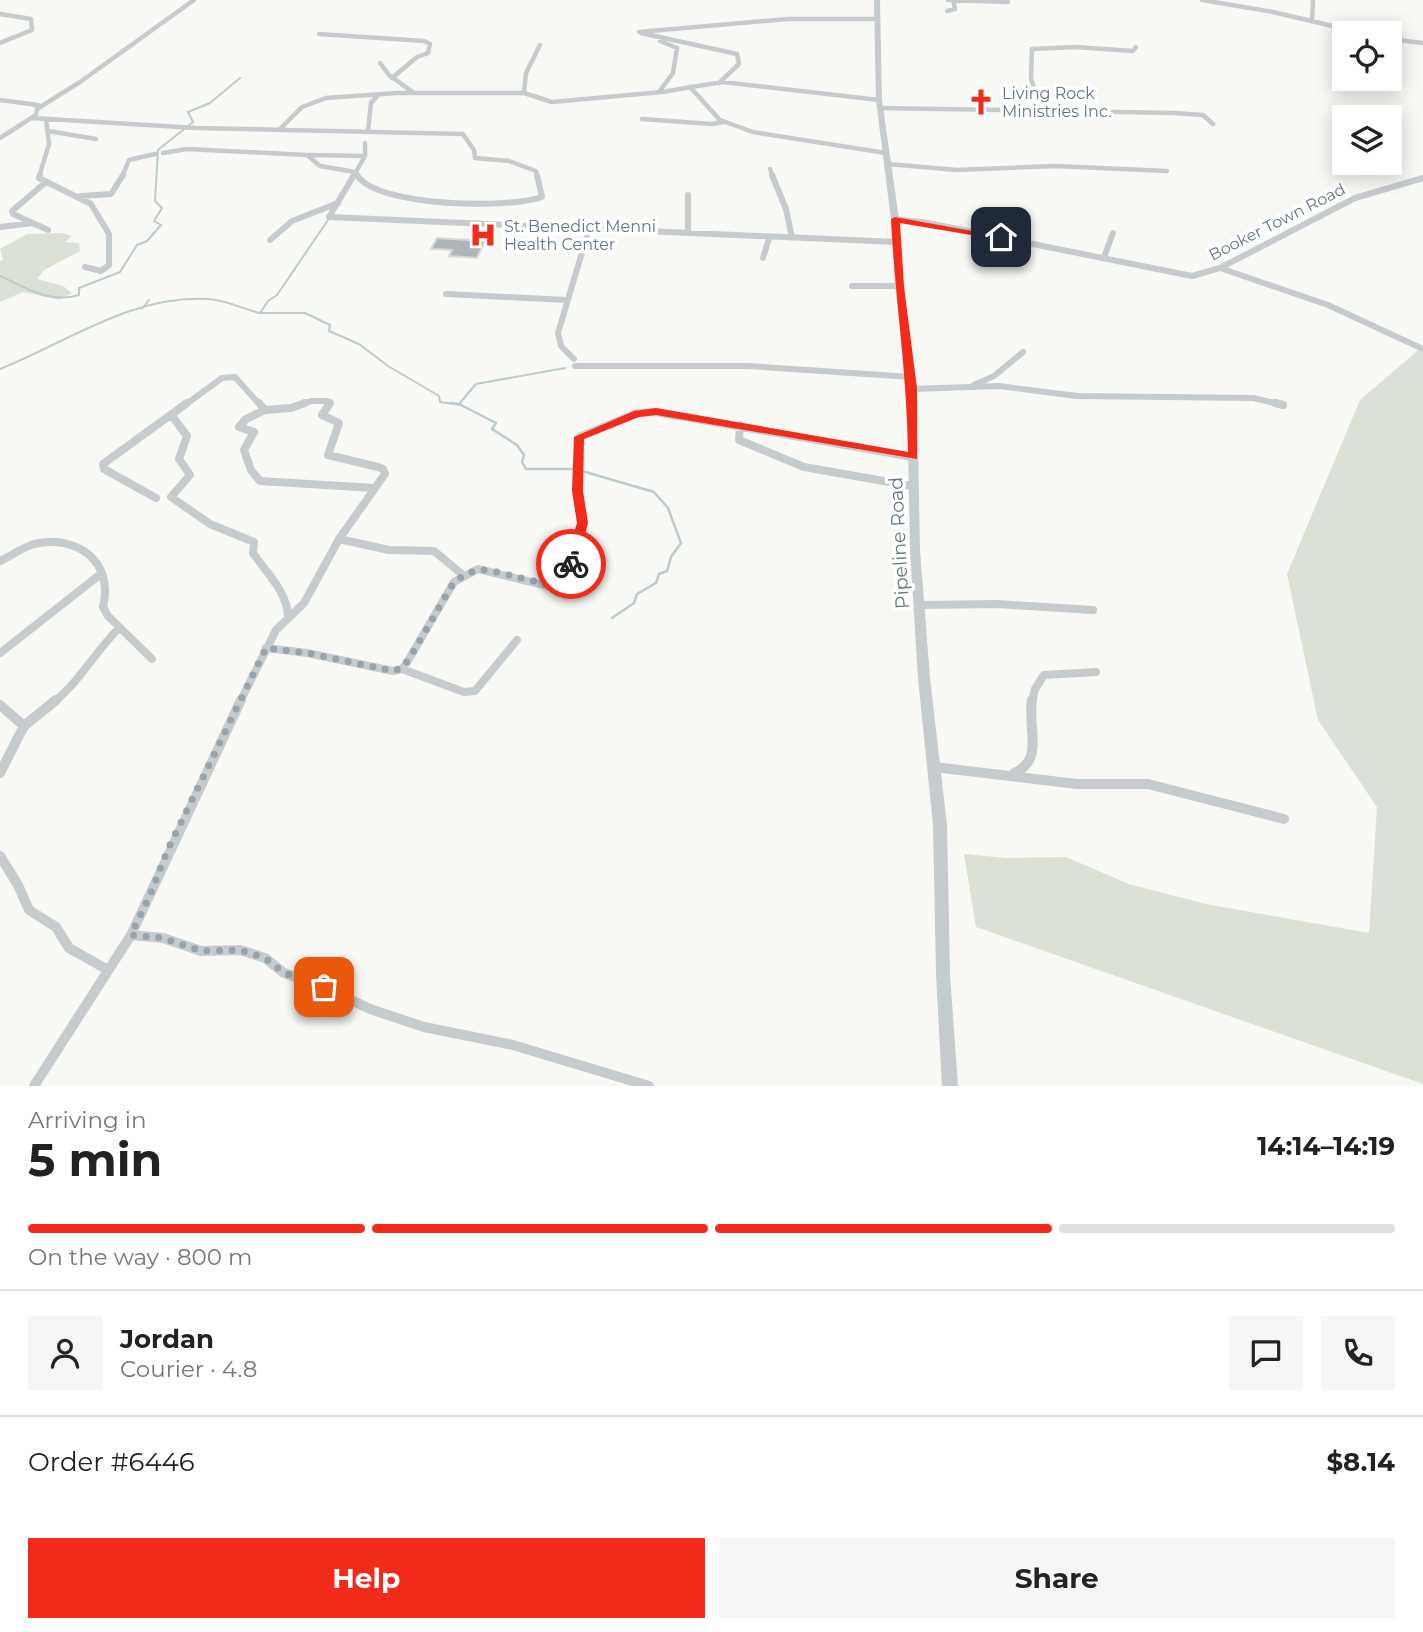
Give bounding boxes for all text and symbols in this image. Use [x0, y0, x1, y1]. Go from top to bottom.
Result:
map controls [1332, 21, 1402, 175]
button: locate [1332, 21, 1402, 91]
place label: Living Rock Ministries Inc. [1002, 84, 1112, 121]
church icon: Living Rock Ministries Inc. [966, 87, 996, 117]
button: layers [1332, 105, 1402, 175]
street label: Booker Town Road [1206, 179, 1348, 265]
pin [971, 207, 1031, 267]
place label: St. Benedict Menni Health Center [504, 217, 656, 254]
icon: home [982, 218, 1020, 256]
hospital icon: St. Benedict Menni Health Center [468, 220, 498, 250]
street label: Pipeline Road [884, 476, 914, 610]
courier [536, 529, 606, 599]
icon: bike [552, 545, 590, 583]
pin [294, 957, 354, 1017]
icon: bag [305, 968, 343, 1006]
text: Arriving in [28, 1106, 147, 1134]
text: 14:14–14:19 [1257, 1130, 1395, 1162]
text: 5 min [28, 1131, 162, 1188]
text: On the way · 800 m [28, 1243, 252, 1271]
button: person [28, 1316, 102, 1390]
button: chat [1229, 1316, 1303, 1390]
button: phone [1321, 1316, 1395, 1390]
text: Jordan [120, 1323, 214, 1355]
text: Courier · 4.8 [120, 1355, 257, 1383]
text: Order #6446 [28, 1446, 195, 1478]
text: $8.14 [1326, 1446, 1395, 1478]
button: Help [28, 1538, 705, 1618]
button: Share [719, 1538, 1395, 1618]

